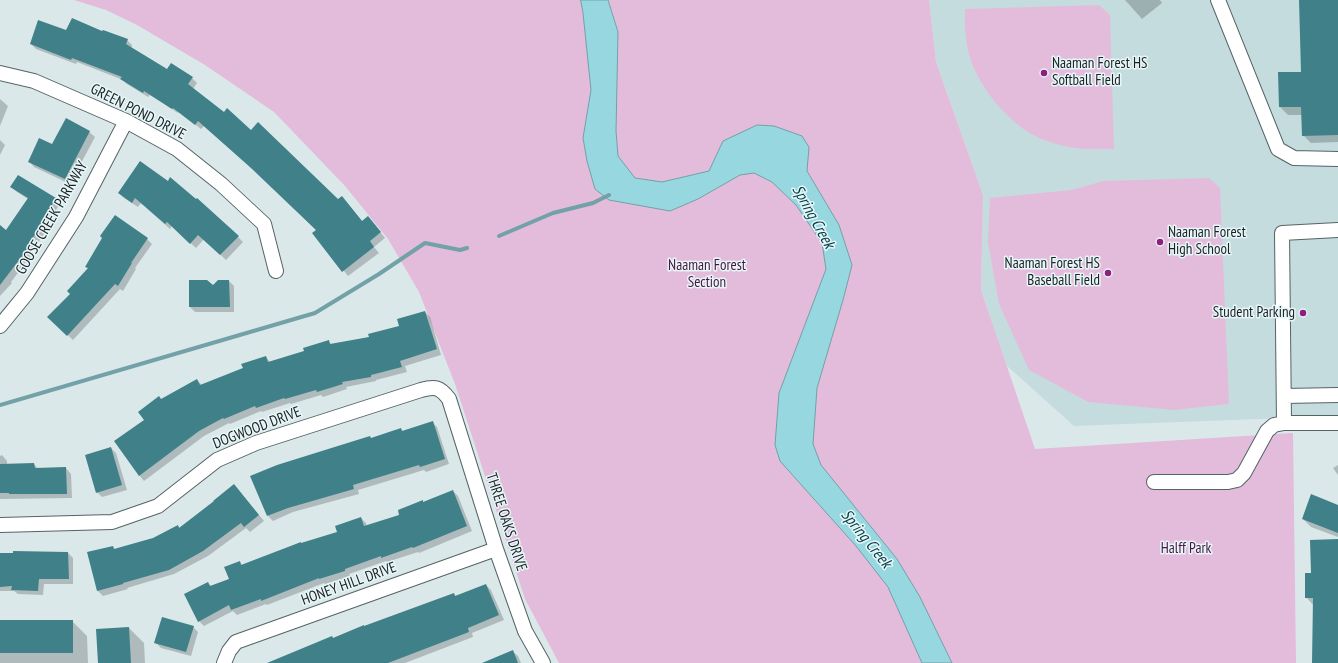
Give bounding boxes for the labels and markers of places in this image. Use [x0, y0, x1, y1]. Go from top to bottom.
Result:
place label: Naaman Forest HS Softball Field [1052, 55, 1147, 90]
marker: Naaman Forest HS Softball Field [1039, 68, 1049, 78]
place label: Naaman Forest High School [1168, 224, 1246, 259]
marker: Naaman Forest High School [1155, 237, 1165, 247]
place label: Naaman Forest HS Baseball Field [1005, 255, 1100, 290]
marker: Naaman Forest HS Baseball Field [1103, 268, 1113, 278]
place label: Student Parking [1213, 304, 1295, 322]
marker: Student Parking [1298, 308, 1308, 318]

